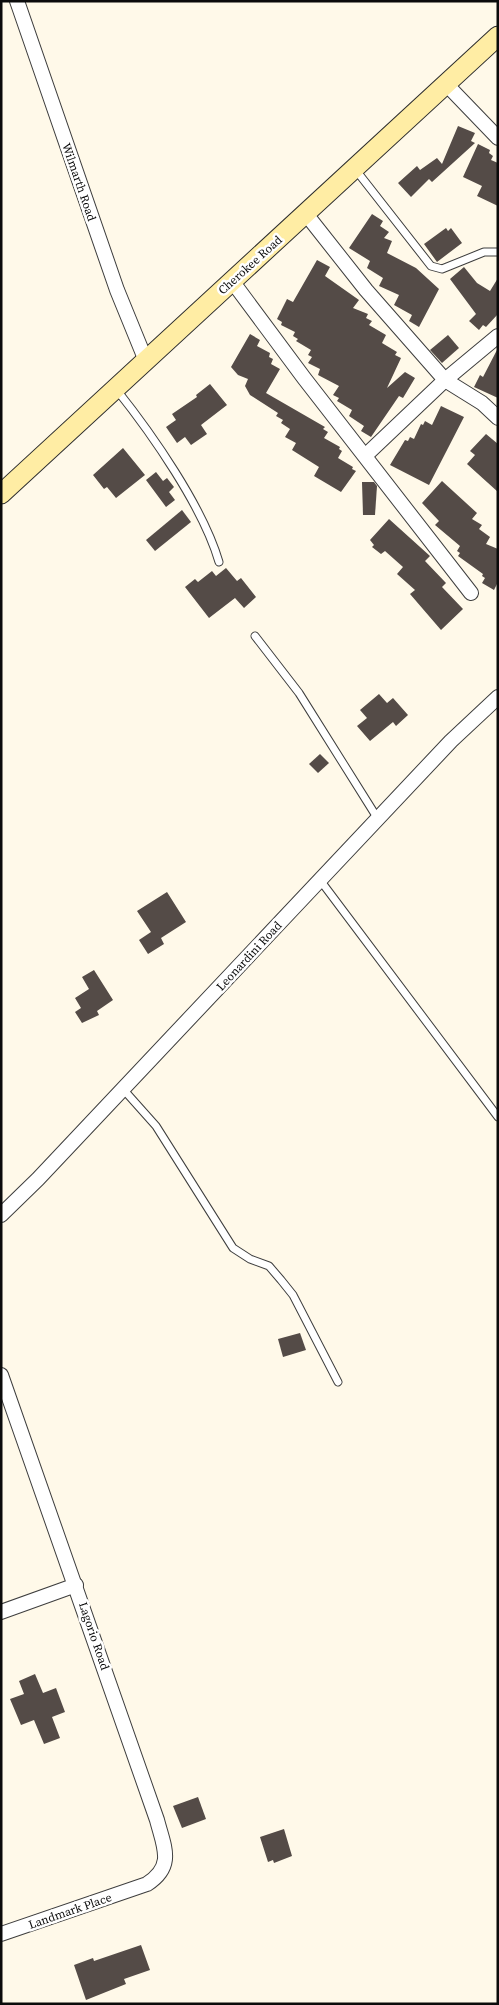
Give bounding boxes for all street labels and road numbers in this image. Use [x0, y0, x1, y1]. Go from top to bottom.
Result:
street label: Wilmarth Road [58, 141, 100, 223]
street label: Cherokee Road [215, 232, 286, 298]
street label: Leonardini Road [213, 918, 285, 994]
street label: Lagorio Road [75, 1600, 113, 1672]
street label: Landmark Place [26, 1889, 114, 1933]

